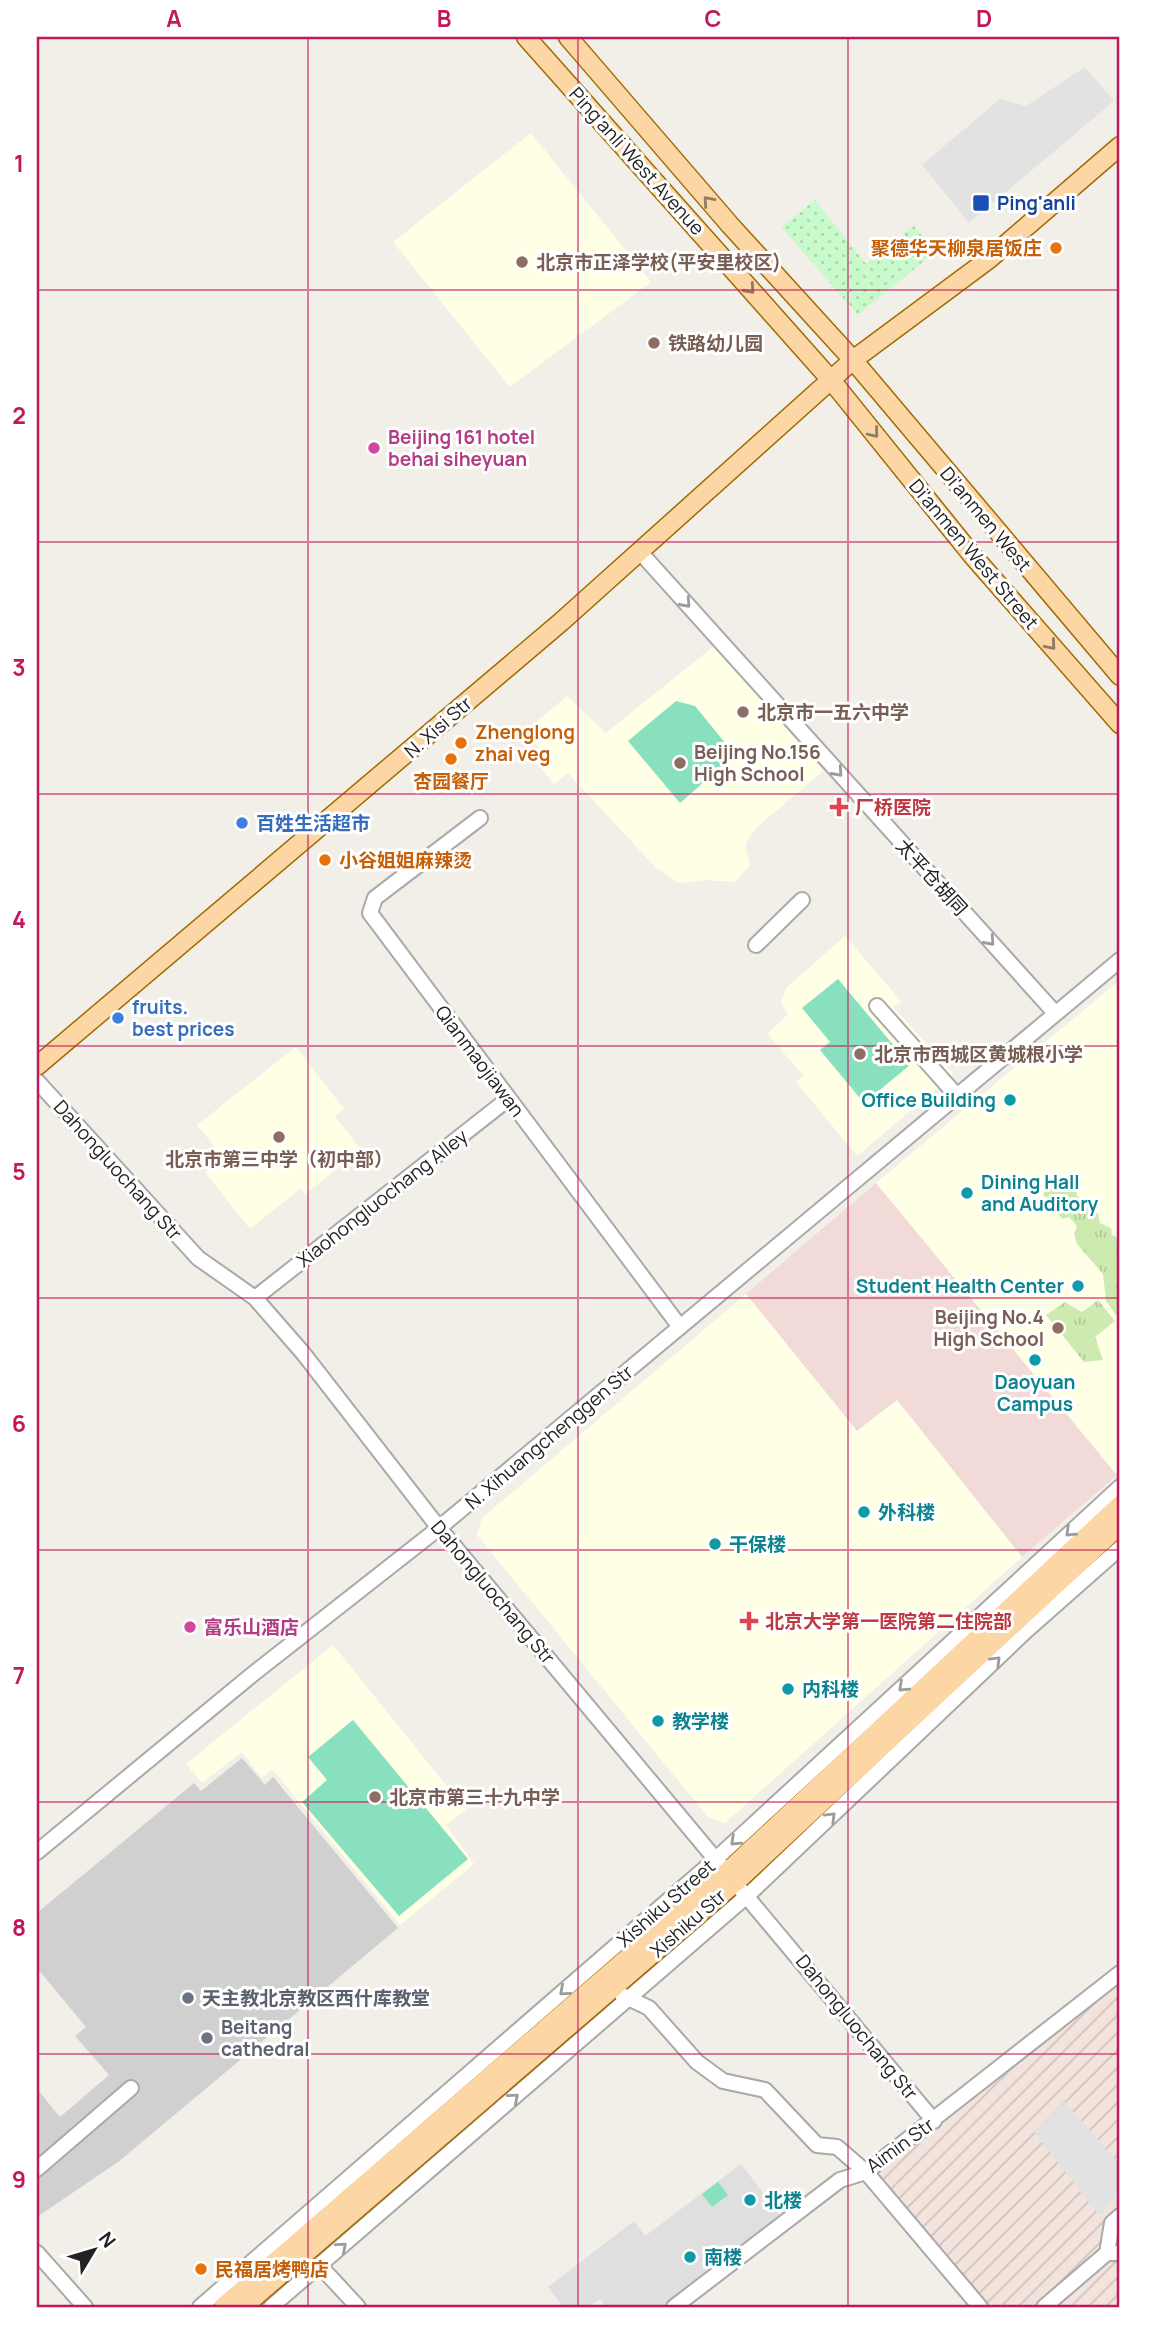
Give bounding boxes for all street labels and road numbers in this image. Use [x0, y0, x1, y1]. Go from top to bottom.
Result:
street label: Ping'anli West Avenue [564, 81, 710, 241]
street label: Di'anmen West [935, 461, 1037, 577]
street label: Di'anmen West Street [903, 473, 1045, 635]
street label: N. Xisi Str [399, 690, 478, 764]
street label: 太平仓胡同 [891, 833, 973, 921]
street label: Qianmaojiawan [430, 1000, 530, 1122]
street label: Dahongluochang Str [48, 1094, 188, 1246]
street label: Xiaohongluochang Alley [291, 1123, 473, 1273]
street label: N. Xihuangchenggen Str [460, 1359, 639, 1515]
street label: Dahongluochang Str [425, 1515, 561, 1669]
street label: Xishiku Street [612, 1854, 720, 1952]
street label: Xishiku Str [646, 1884, 730, 1962]
street label: Dahongluochang Str [790, 1949, 924, 2105]
street label: Aimin Str [861, 2111, 939, 2179]

